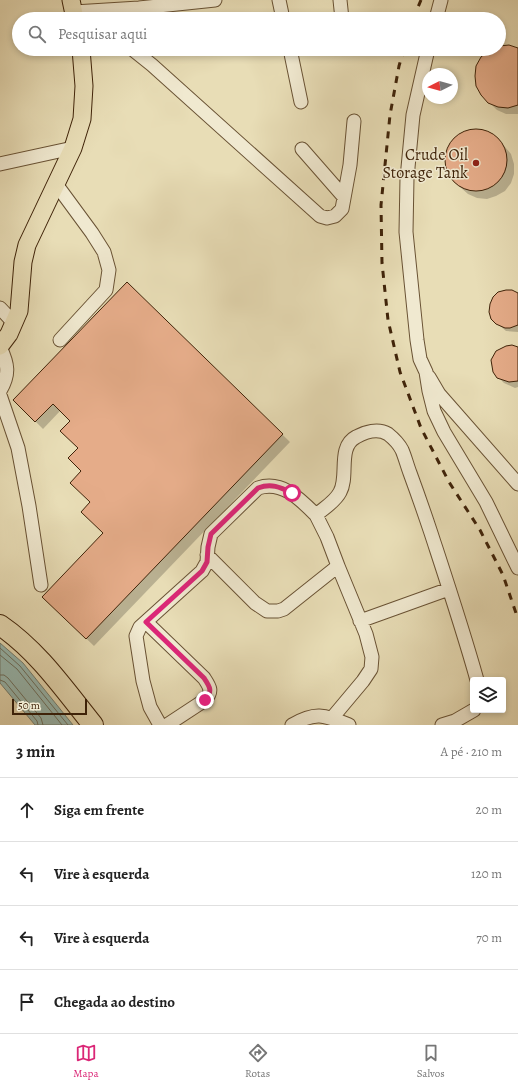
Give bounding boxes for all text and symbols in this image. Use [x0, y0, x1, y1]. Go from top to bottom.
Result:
search box [12, 12, 506, 56]
icon: search [26, 23, 48, 45]
text: Pesquisar aqui [58, 24, 147, 44]
north arrow [422, 68, 458, 104]
place label: Crude Oil Storage Tank [382, 144, 468, 184]
marker: Crude Oil Storage Tank [471, 158, 481, 168]
route start [283, 484, 301, 502]
map controls [470, 677, 506, 713]
button: layers [470, 677, 506, 713]
route end [196, 691, 214, 709]
scale bar [12, 697, 87, 716]
text: 50 m [18, 698, 40, 713]
text: 3 min [16, 740, 55, 763]
text: A pé · 210 m [440, 743, 502, 760]
icon: ahead [16, 799, 38, 821]
text: Siga em frente [54, 800, 144, 820]
text: 20 m [476, 801, 502, 818]
icon: left [16, 863, 38, 885]
text: Vire à esquerda [54, 864, 150, 884]
text: 120 m [471, 865, 502, 882]
icon: left [16, 927, 38, 949]
text: Vire à esquerda [54, 928, 150, 948]
text: 70 m [476, 929, 502, 946]
icon: arrive [16, 991, 38, 1013]
text: Chegada ao destino [54, 992, 175, 1012]
tab: Mapa [73, 1042, 99, 1081]
tab: Rotas [245, 1042, 270, 1081]
tab: Salvos [417, 1042, 445, 1081]

